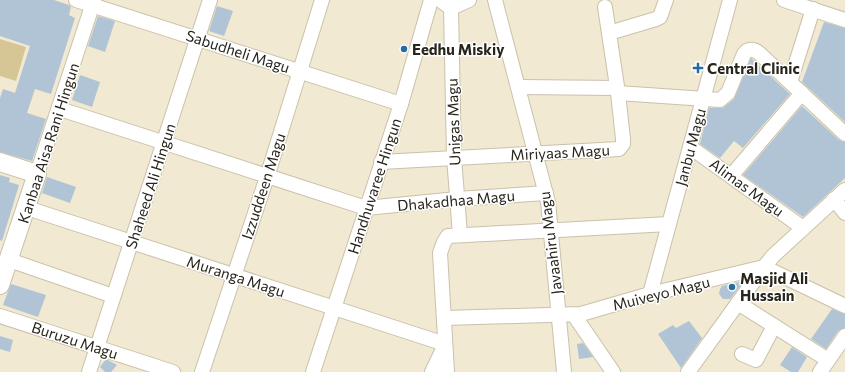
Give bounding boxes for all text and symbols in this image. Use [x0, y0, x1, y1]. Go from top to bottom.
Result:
street label: Sabudheli Magu [184, 26, 292, 76]
place label: Eedhu Miskiy [412, 40, 505, 58]
marker: Eedhu Miskiy [399, 44, 409, 54]
place label: Central Clinic [707, 59, 800, 77]
street label: Kanbaa Aisa Rani Hingun [14, 60, 82, 226]
marker: Central Clinic [692, 62, 704, 74]
street label: Unigas Magu [442, 78, 464, 166]
street label: Janbu Magu [671, 106, 709, 188]
street label: Handhuvaree Hingun [344, 116, 404, 256]
street label: Shaheed Ali Hingun [121, 121, 179, 251]
street label: Izzuddeen Magu [237, 131, 289, 241]
street label: Miriyaas Magu [510, 140, 610, 164]
street label: Alimas Magu [706, 154, 788, 220]
street label: Dhakadhaa Magu [397, 186, 515, 214]
street label: Javaahiru Magu [535, 191, 565, 295]
street label: Muranga Magu [185, 252, 287, 300]
place label: Masjid Ali Hussain [740, 269, 808, 304]
street label: Muiveyo Magu [610, 272, 712, 314]
marker: Masjid Ali Hussain [727, 282, 737, 292]
street label: Buruzu Magu [30, 318, 120, 362]

